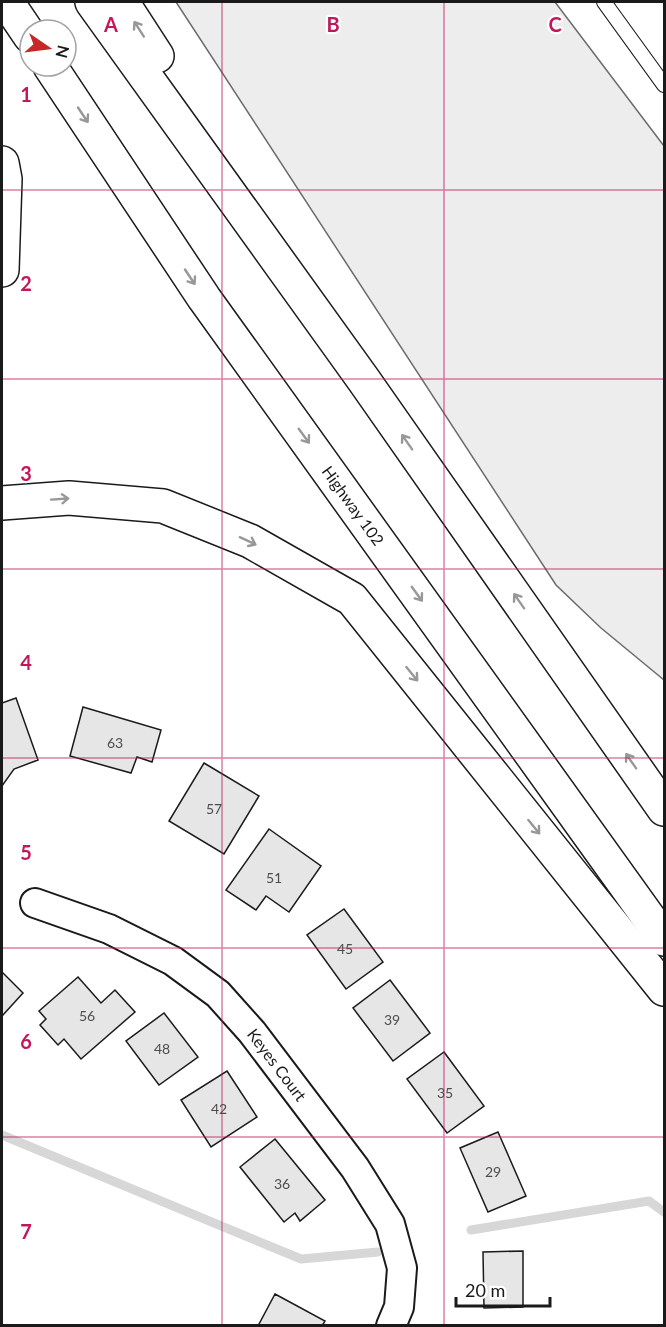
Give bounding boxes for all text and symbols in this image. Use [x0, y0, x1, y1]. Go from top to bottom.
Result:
text: A [103, 12, 118, 36]
text: B [326, 12, 340, 36]
text: C [548, 12, 562, 36]
north arrow [18, 18, 78, 78]
one-way arrow [133, 20, 146, 37]
text: N [52, 43, 74, 60]
text: 1 [20, 82, 32, 106]
one-way arrow [76, 106, 89, 123]
one-way arrow [185, 268, 197, 285]
text: 2 [20, 271, 32, 295]
one-way arrow [297, 428, 310, 444]
one-way arrow [401, 434, 413, 450]
text: 3 [20, 461, 32, 485]
street label: Highway 102 [318, 462, 388, 549]
one-way arrow [49, 493, 69, 504]
one-way arrow [238, 536, 256, 548]
one-way arrow [411, 586, 424, 602]
one-way arrow [513, 594, 525, 610]
text: 4 [20, 650, 32, 674]
one-way arrow [406, 666, 419, 682]
house number: 63 [107, 734, 123, 751]
one-way arrow [625, 753, 637, 769]
house number: 57 [206, 800, 222, 817]
one-way arrow [528, 818, 541, 834]
text: 5 [20, 840, 32, 864]
house number: 51 [266, 869, 282, 886]
house number: 45 [337, 940, 353, 957]
house number: 56 [79, 1007, 95, 1024]
house number: 39 [384, 1011, 400, 1028]
street label: Keyes Court [244, 1025, 311, 1105]
text: 6 [20, 1029, 32, 1053]
house number: 48 [154, 1040, 170, 1057]
house number: 35 [437, 1084, 453, 1101]
house number: 42 [211, 1100, 227, 1117]
house number: 29 [485, 1163, 501, 1180]
house number: 36 [274, 1175, 290, 1192]
text: 7 [20, 1219, 32, 1243]
scale bar [456, 1270, 550, 1308]
text: 20 m [465, 1279, 505, 1301]

